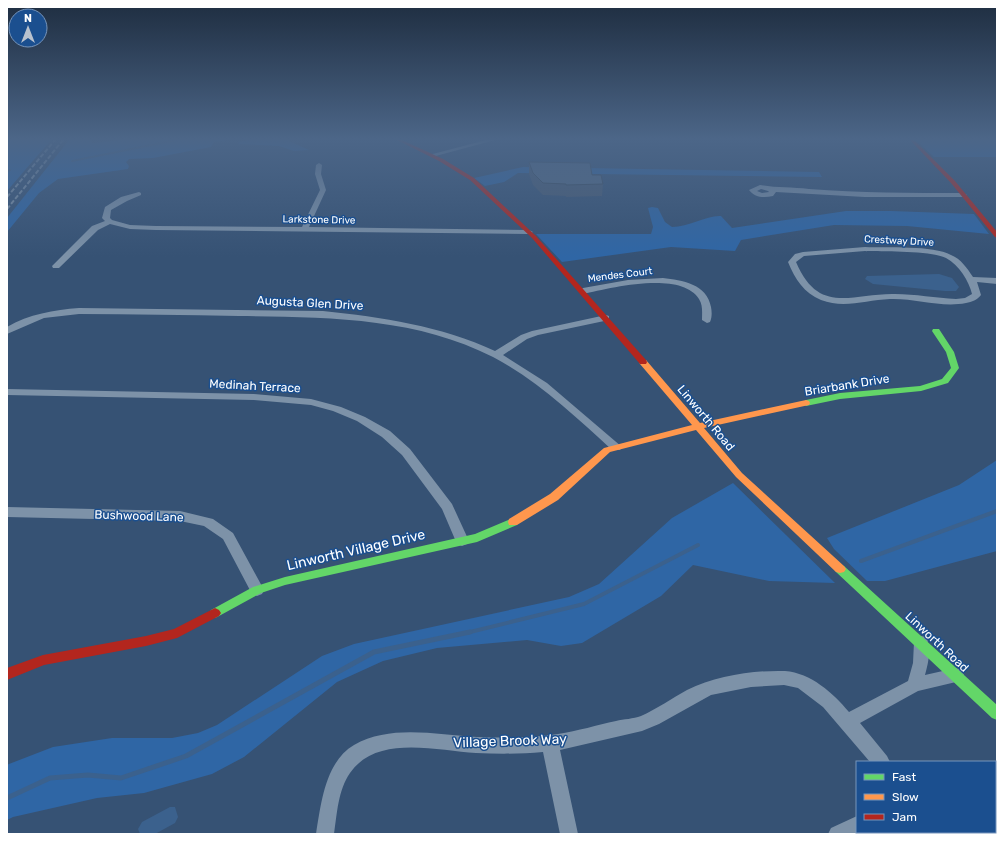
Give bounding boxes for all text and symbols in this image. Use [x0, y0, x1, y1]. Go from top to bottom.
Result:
north arrow [8, 8, 48, 48]
text: N [24, 12, 32, 25]
street label: Larkstone Drive [282, 213, 356, 227]
street label: Crestway Drive [864, 233, 935, 249]
street label: Mendes Court [587, 265, 653, 285]
street label: Augusta Glen Drive [256, 293, 364, 313]
street label: Briarbank Drive [804, 371, 891, 399]
street label: Medinah Terrace [209, 377, 301, 395]
street label: Linworth Road [675, 382, 737, 454]
street label: Bushwood Lane [94, 507, 184, 525]
street label: Linworth Village Drive [285, 526, 427, 574]
street label: Linworth Road [903, 609, 971, 675]
street label: Village Brook Way [453, 731, 567, 751]
legend [856, 761, 996, 833]
text: Fast [892, 770, 916, 784]
text: Slow [892, 790, 919, 804]
text: Jam [892, 810, 917, 824]

